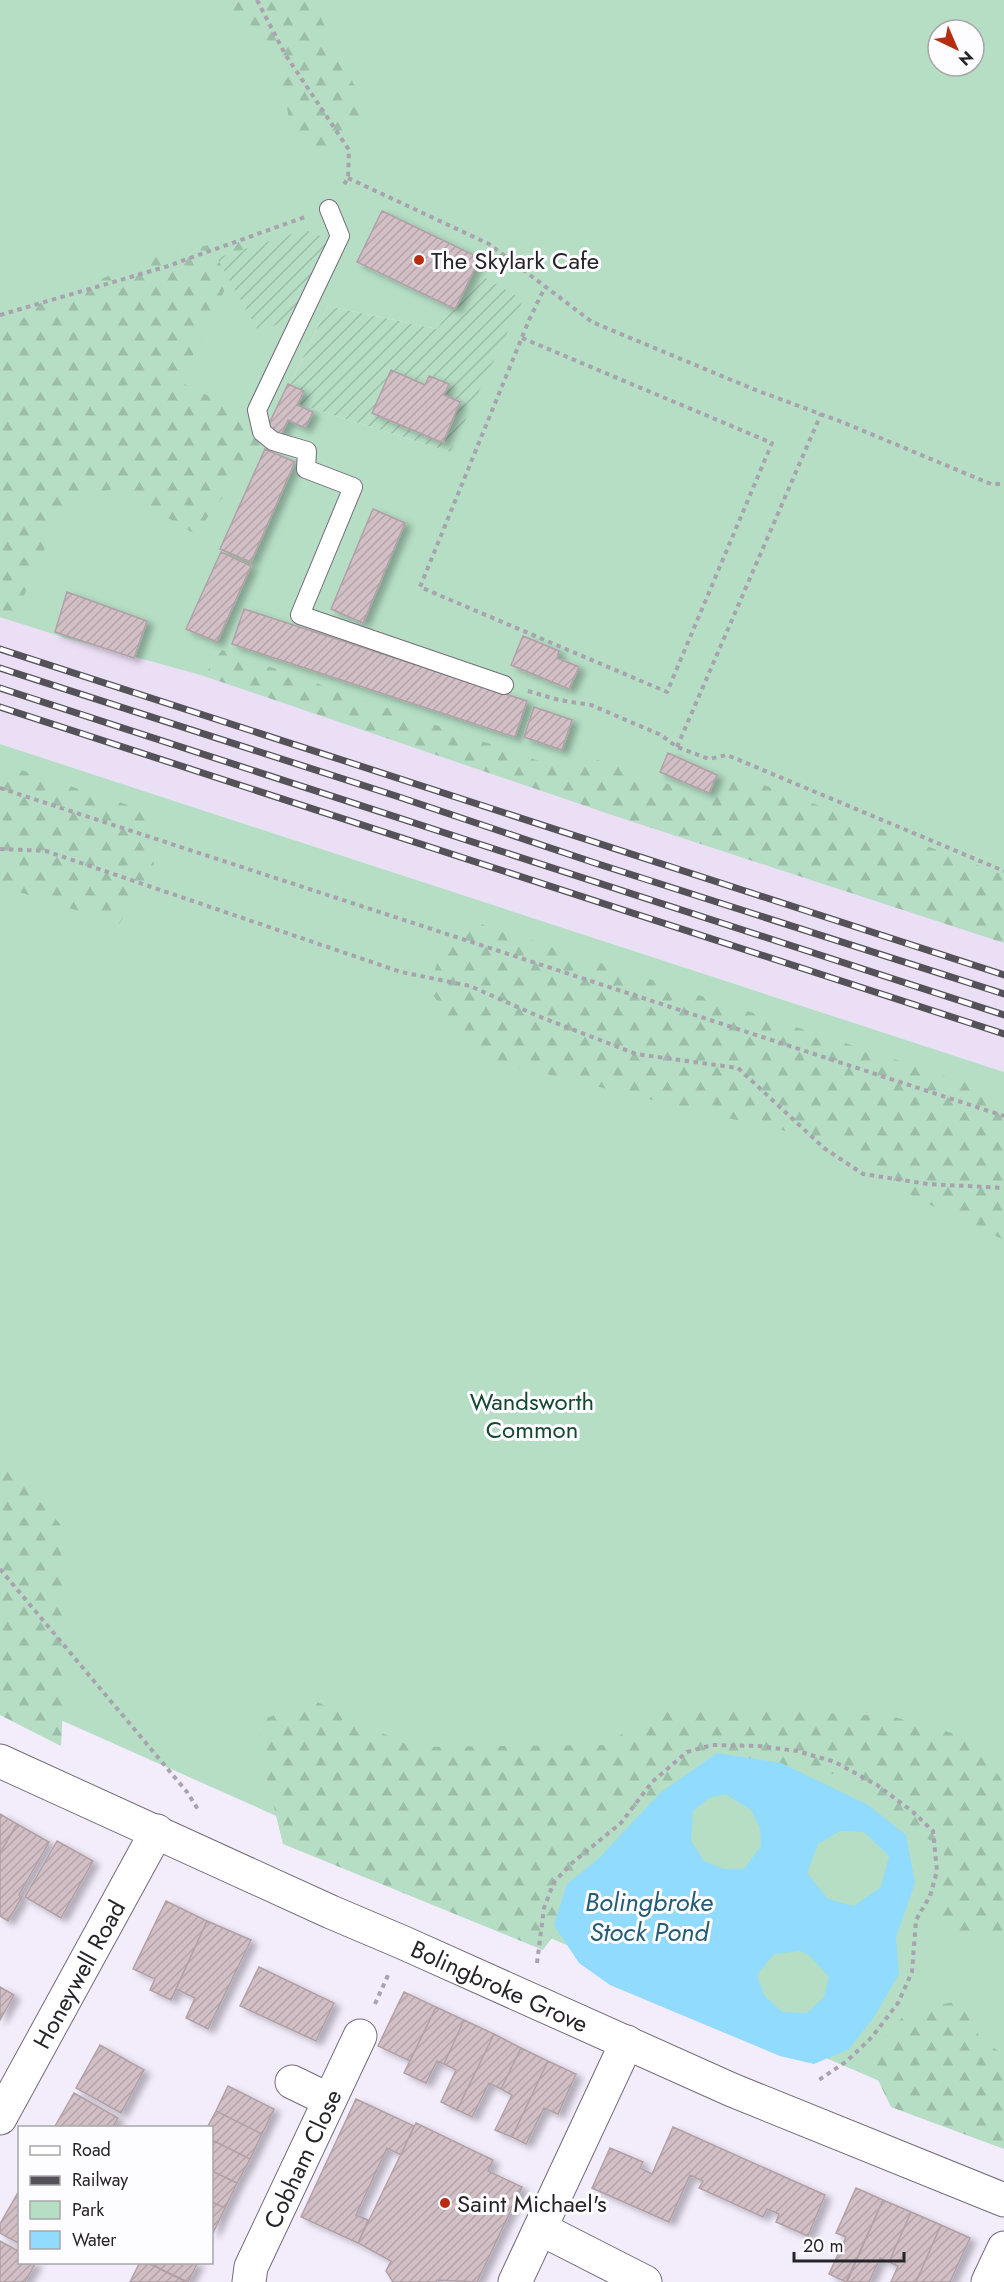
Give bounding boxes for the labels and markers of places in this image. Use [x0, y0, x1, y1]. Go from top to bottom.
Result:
place label: The Skylark Cafe [431, 243, 599, 278]
marker: The Skylark Cafe [412, 253, 426, 267]
place label: Saint Michael's [457, 2186, 607, 2221]
marker: Saint Michael's [438, 2196, 452, 2210]

